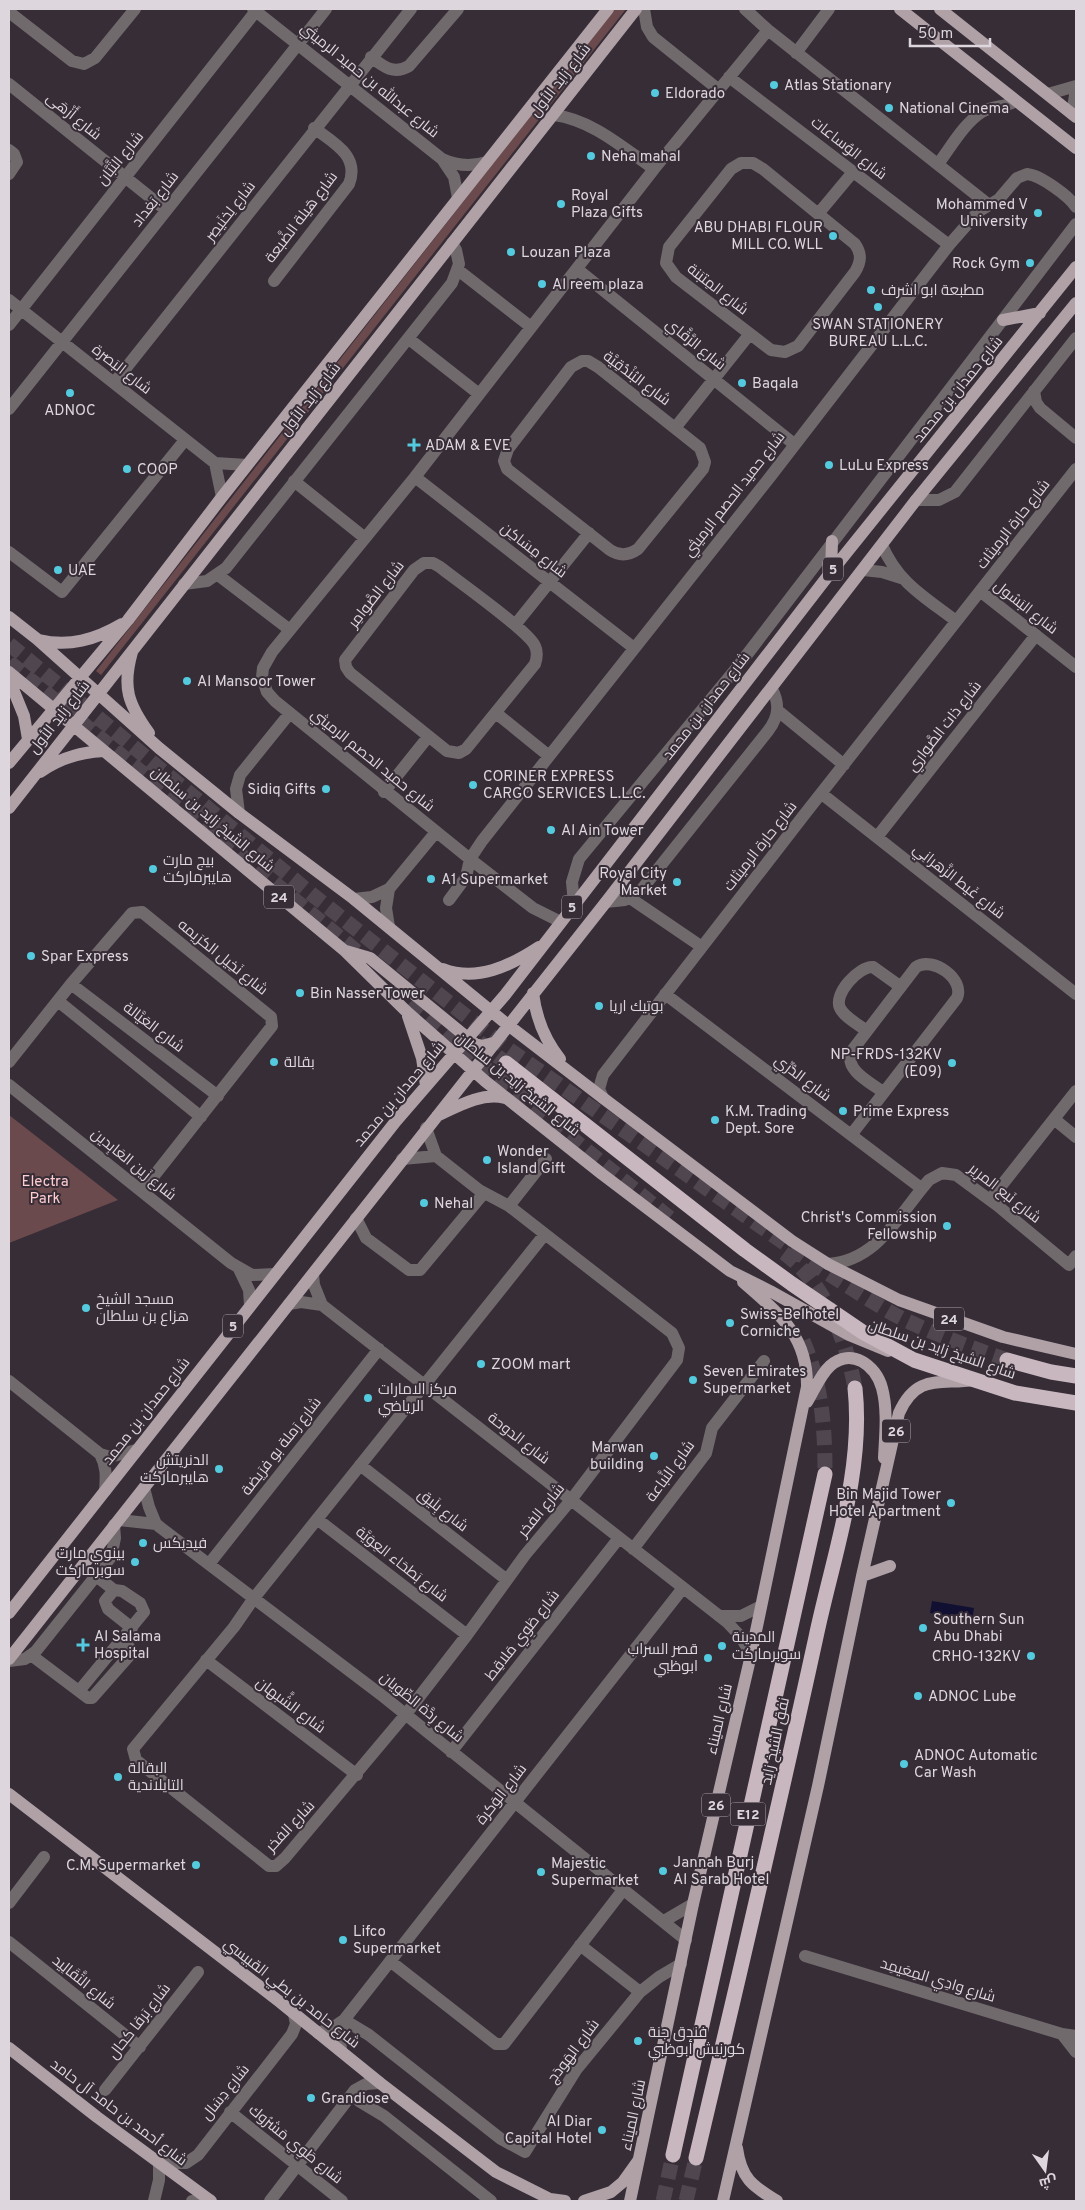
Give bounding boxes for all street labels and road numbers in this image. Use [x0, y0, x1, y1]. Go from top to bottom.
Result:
street label: شارع عبدالله بن حميد الرميثي [295, 18, 444, 144]
street label: شارع زايد الأول [527, 40, 596, 121]
street label: شارع أَزْهَى [42, 87, 107, 145]
street label: شارع الوُساعات [806, 114, 890, 185]
street label: شارع التَّبَّان [92, 127, 149, 190]
street label: شارع بَغداد [129, 168, 184, 232]
street label: شارع هَيلة الضَّبعة [260, 168, 343, 267]
street label: شارع لِخنَيصِر [201, 178, 261, 247]
street label: شارع المِتبَنة [683, 260, 752, 320]
street label: شارع الرَّقَّاي [660, 313, 730, 376]
street label: شارع حمدان بن محمد [910, 333, 1008, 447]
street label: شارع البَصرة [87, 341, 155, 399]
street label: شارع البُنْدُقِيَّة [599, 347, 674, 411]
street label: شارع زايد الأول [277, 359, 346, 440]
street label: شارع حميد الحصم الرميثي [680, 428, 791, 562]
street label: شارع حارة الرميثات [973, 476, 1055, 574]
street label: شارع مِسَاكِن [496, 519, 570, 583]
street label: شارع الصَّوامِر [344, 557, 409, 633]
road number: 5 [823, 558, 843, 580]
street label: شارع البَسُول [989, 577, 1061, 639]
street label: شارع حمدان بن محمد [659, 649, 755, 765]
street label: شارع زايد الأول [26, 677, 95, 758]
street label: شارع ذات الصَّواري [904, 678, 987, 777]
street label: شارع حميد الحصم الرميثي [306, 705, 438, 818]
street label: شارع الشيخ زايد بن سلطان [146, 763, 278, 877]
street label: شارع حارة الرميثات [720, 798, 802, 896]
street label: شارع غَيط الزَّهرانِي [908, 839, 1009, 925]
road number: 24 [264, 886, 294, 909]
road number: 5 [562, 896, 582, 919]
street label: شارع نَخِيل الكرَيمه [173, 916, 271, 1000]
street label: شارع العَيَّالة [119, 999, 188, 1057]
street label: شارع الشيخ زايد بن سلطان [451, 1029, 583, 1141]
street label: شارع حمدان بن محمد [351, 1039, 450, 1151]
street label: شارع الدُّرِّي [769, 1052, 834, 1107]
street label: شارع زَين العَابِدين [87, 1125, 180, 1205]
street label: شارع نَبع المرِير [963, 1159, 1044, 1228]
road number: 24 [934, 1308, 964, 1330]
road number: 5 [223, 1314, 243, 1338]
street label: شارع الشيخ زايد بن سلطان [865, 1316, 1018, 1385]
street label: شارع حمدان بن محمد [99, 1354, 195, 1470]
street label: شارع رَملة بو فرَيضة [238, 1394, 326, 1500]
street label: شارع الدوحة [483, 1409, 553, 1469]
road number: 26 [882, 1420, 910, 1442]
street label: شارع النَّباعة [641, 1436, 700, 1506]
street label: شارع الفخر [514, 1480, 570, 1543]
street label: شارع بِلَيق [413, 1486, 471, 1537]
street label: شارع بَطحَاء العِوَيَّة [351, 1523, 451, 1607]
street label: شارع طَوِي مَلاقِط [482, 1587, 565, 1686]
street label: شارع رِدَّة الطِّويان [375, 1669, 467, 1748]
street label: شارع الشَّبهان [251, 1670, 331, 1739]
street label: شارع الميناء [703, 1682, 738, 1757]
street label: نفق الشيخ زايد [758, 1696, 795, 1787]
street label: شارع الوَكرة [473, 1761, 532, 1829]
road number: 26 [702, 1794, 730, 1816]
street label: شارع الفخر [262, 1797, 320, 1858]
road number: E12 [730, 1802, 766, 1826]
street label: شارع حامد بن بطي القبيسي [218, 1935, 363, 2054]
street label: شارع التَّقَالِيد [48, 1950, 120, 2014]
street label: شارع وادِي المِعَيمِد [877, 1955, 997, 2009]
street label: شارع بَرقا كحال [105, 1980, 176, 2064]
street label: شارع الهَودَج [544, 2016, 604, 2088]
street label: شارع أحمد بن حامد آل حامد [46, 2054, 192, 2171]
street label: شارع دِسَال [198, 2061, 255, 2125]
street label: شارع الميناء [618, 2078, 651, 2153]
street label: شارع طَوِي مَشرُوك [243, 2101, 346, 2190]

